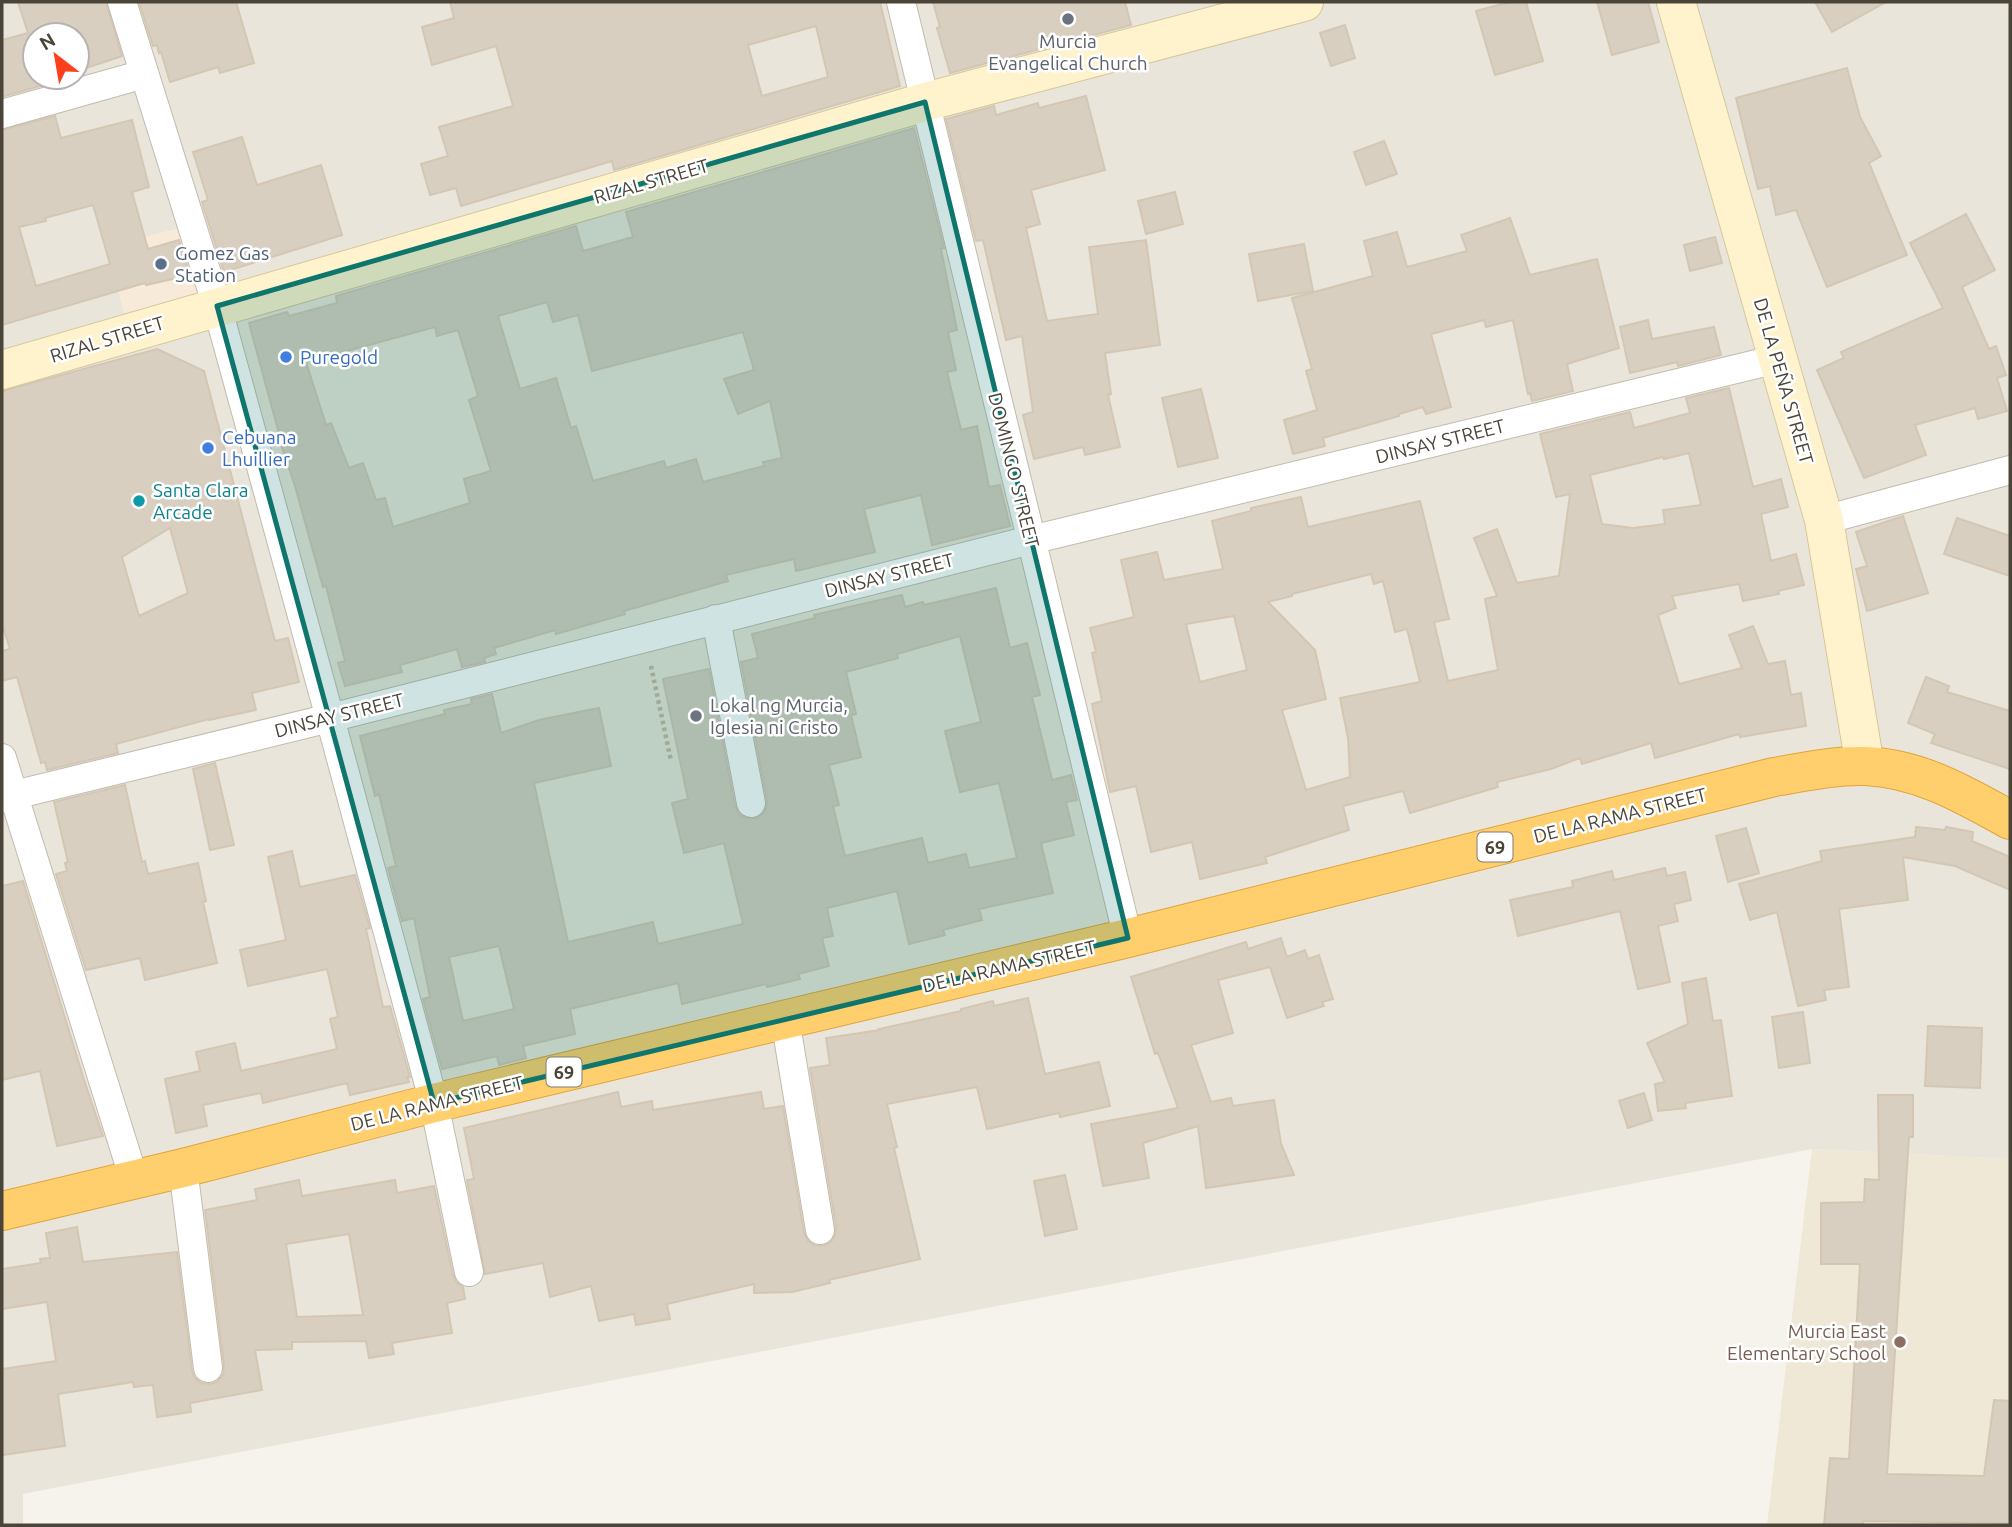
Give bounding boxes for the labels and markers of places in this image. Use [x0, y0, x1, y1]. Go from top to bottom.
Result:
marker: Murcia Evangelical Church [1060, 11, 1076, 27]
place label: Murcia Evangelical Church [988, 30, 1148, 74]
place label: Gomez Gas Station [175, 242, 269, 286]
marker: Gomez Gas Station [153, 256, 169, 272]
place label: Puregold [300, 346, 378, 368]
marker: Puregold [278, 349, 294, 365]
place label: Cebuana Lhuillier [222, 426, 296, 470]
marker: Cebuana Lhuillier [200, 440, 216, 456]
place label: Santa Clara Arcade [153, 479, 249, 523]
marker: Santa Clara Arcade [131, 493, 147, 509]
place label: Lokal ng Murcia, Iglesia ni Cristo [710, 694, 848, 738]
marker: Lokal ng Murcia, Iglesia ni Cristo [688, 708, 704, 724]
place label: Murcia East Elementary School [1727, 1320, 1887, 1364]
marker: Murcia East Elementary School [1892, 1334, 1908, 1350]

